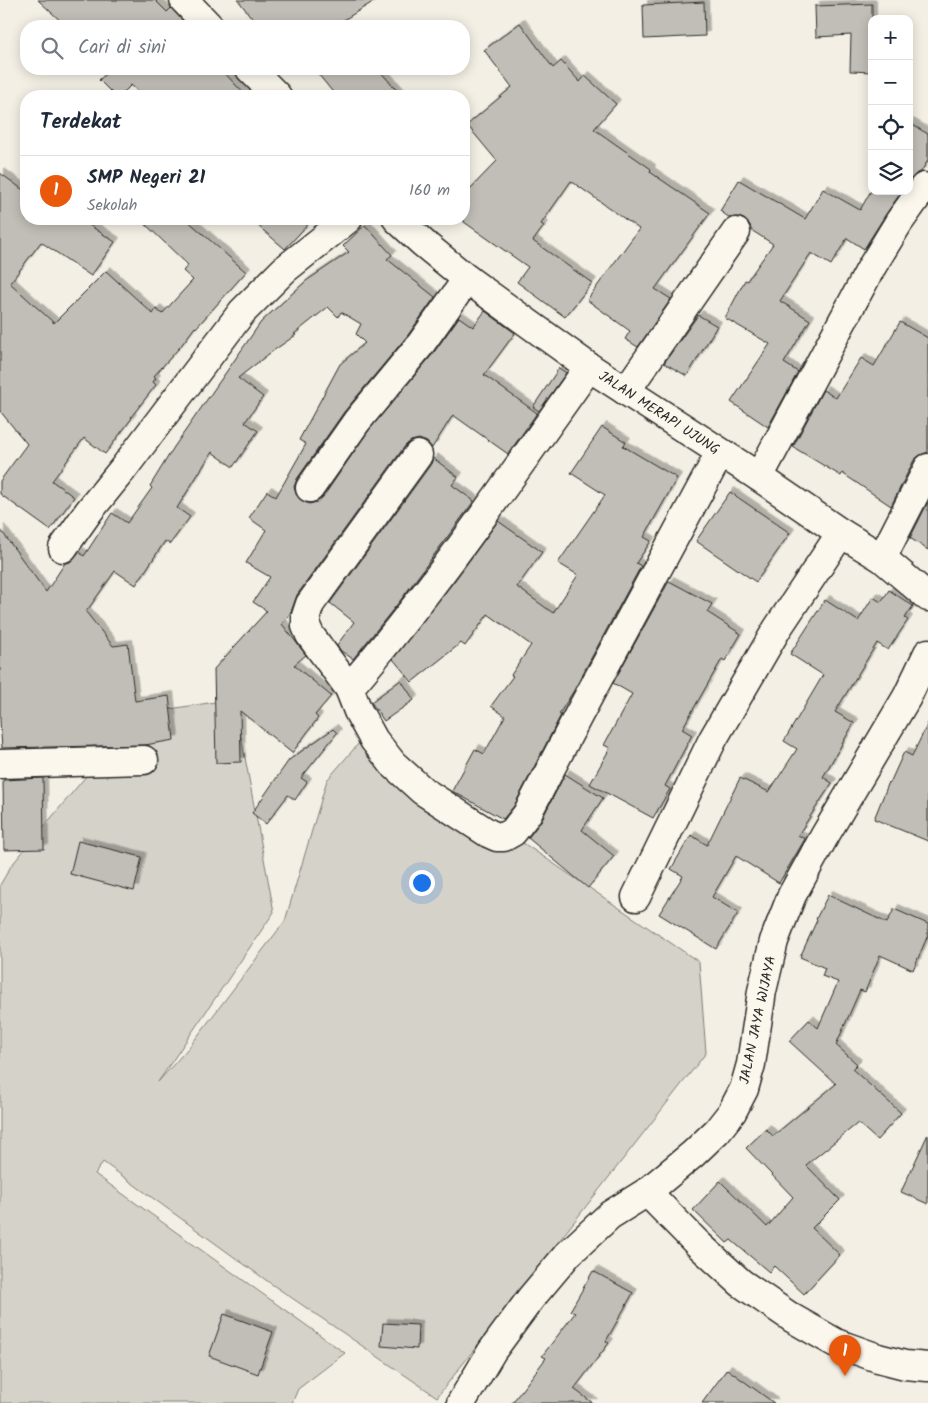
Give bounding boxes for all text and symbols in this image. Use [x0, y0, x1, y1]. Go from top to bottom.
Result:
map controls [868, 15, 913, 195]
button: + [868, 15, 913, 60]
search box [20, 20, 470, 75]
text: Cari di sini [78, 33, 166, 63]
icon: search [38, 34, 66, 62]
button: − [868, 60, 913, 105]
button: locate [868, 105, 913, 150]
text: Terdekat [40, 106, 121, 139]
button: layers [868, 150, 913, 195]
text: SMP Negeri 21 [87, 163, 205, 193]
text: 1 [54, 178, 58, 203]
text: 160 m [409, 178, 450, 203]
text: Sekolah [87, 193, 137, 218]
street label: JALAN MERAPI UJUNG [594, 365, 724, 461]
your location [409, 870, 435, 896]
street label: JALAN JAYA WIJAYA [734, 954, 782, 1086]
pin: 1 [829, 1335, 861, 1376]

